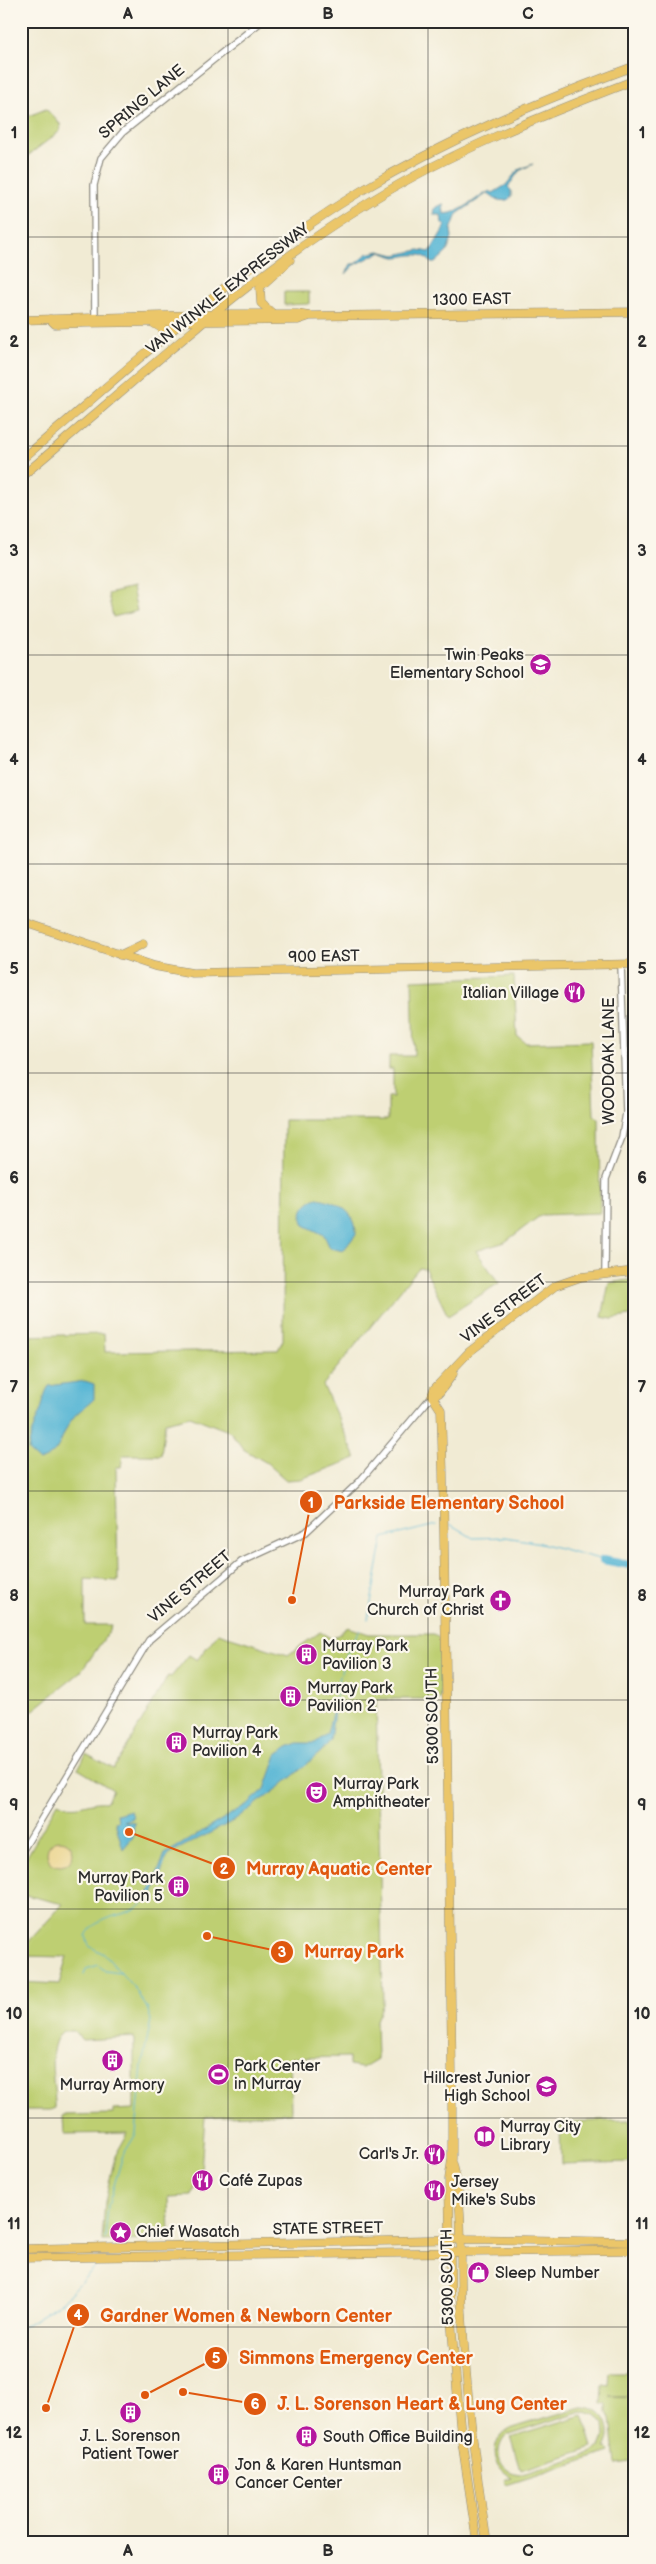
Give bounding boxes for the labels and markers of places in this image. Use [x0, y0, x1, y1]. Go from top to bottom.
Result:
place label: Twin Peaks Elementary School [390, 646, 524, 683]
school or university icon: Twin Peaks Elementary School [528, 652, 552, 676]
restaurant icon: Italian Village [563, 981, 587, 1005]
place label: Italian Village [463, 984, 559, 1003]
callout: Parkside Elementary School [299, 1486, 575, 1519]
place label: Murray Park Church of Christ [367, 1583, 484, 1620]
church icon: Murray Park Church of Christ [488, 1589, 512, 1613]
place label: Murray Park Pavilion 3 [322, 1637, 408, 1674]
building icon: Murray Park Pavilion 3 [294, 1643, 318, 1667]
place label: Murray Park Pavilion 2 [307, 1679, 393, 1716]
building icon: Murray Park Pavilion 2 [279, 1685, 303, 1709]
place label: Murray Park Pavilion 4 [192, 1724, 278, 1761]
building icon: Murray Park Pavilion 4 [164, 1730, 188, 1754]
place label: Murray Park Amphitheater [333, 1775, 430, 1812]
theatre icon: Murray Park Amphitheater [305, 1781, 329, 1805]
callout: Murray Aquatic Center [211, 1852, 442, 1885]
place label: Murray Park Pavilion 5 [77, 1869, 163, 1906]
building icon: Murray Park Pavilion 5 [167, 1875, 191, 1899]
callout: Murray Park [269, 1936, 414, 1969]
building icon: Murray Armory [100, 2049, 124, 2073]
place label: Park Center in Murray [234, 2057, 320, 2094]
sports icon: Park Center in Murray [206, 2063, 230, 2087]
place label: Hillcrest Junior High School [423, 2069, 530, 2106]
school or university icon: Hillcrest Junior High School [534, 2075, 558, 2099]
place label: Murray Armory [59, 2076, 165, 2095]
place label: Murray City Library [500, 2118, 582, 2155]
library icon: Murray City Library [472, 2124, 496, 2148]
restaurant icon: Carl's Jr. [423, 2142, 447, 2166]
place label: Carl's Jr. [359, 2145, 419, 2164]
restaurant icon: Café Zupas [191, 2169, 215, 2193]
place label: Café Zupas [219, 2172, 302, 2191]
place label: Jersey Mike's Subs [451, 2173, 536, 2210]
restaurant icon: Jersey Mike's Subs [423, 2179, 447, 2203]
place icon: Chief Wasatch [108, 2220, 132, 2244]
place label: Chief Wasatch [136, 2223, 240, 2242]
shop icon: Sleep Number [467, 2261, 491, 2285]
place label: Sleep Number [495, 2264, 600, 2283]
callout: Gardner Women & Newborn Center [65, 2299, 402, 2332]
callout: Simmons Emergency Center [204, 2341, 483, 2374]
callout: J. L. Sorenson Heart & Lung Center [243, 2388, 577, 2421]
building icon: J. L. Sorenson Patient Tower [118, 2400, 142, 2424]
building icon: South Office Building [295, 2425, 319, 2449]
place label: J. L. Sorenson Patient Tower [80, 2427, 180, 2464]
place label: South Office Building [323, 2428, 473, 2447]
place label: Jon & Karen Huntsman Cancer Center [235, 2456, 402, 2493]
building icon: Jon & Karen Huntsman Cancer Center [207, 2462, 231, 2486]

